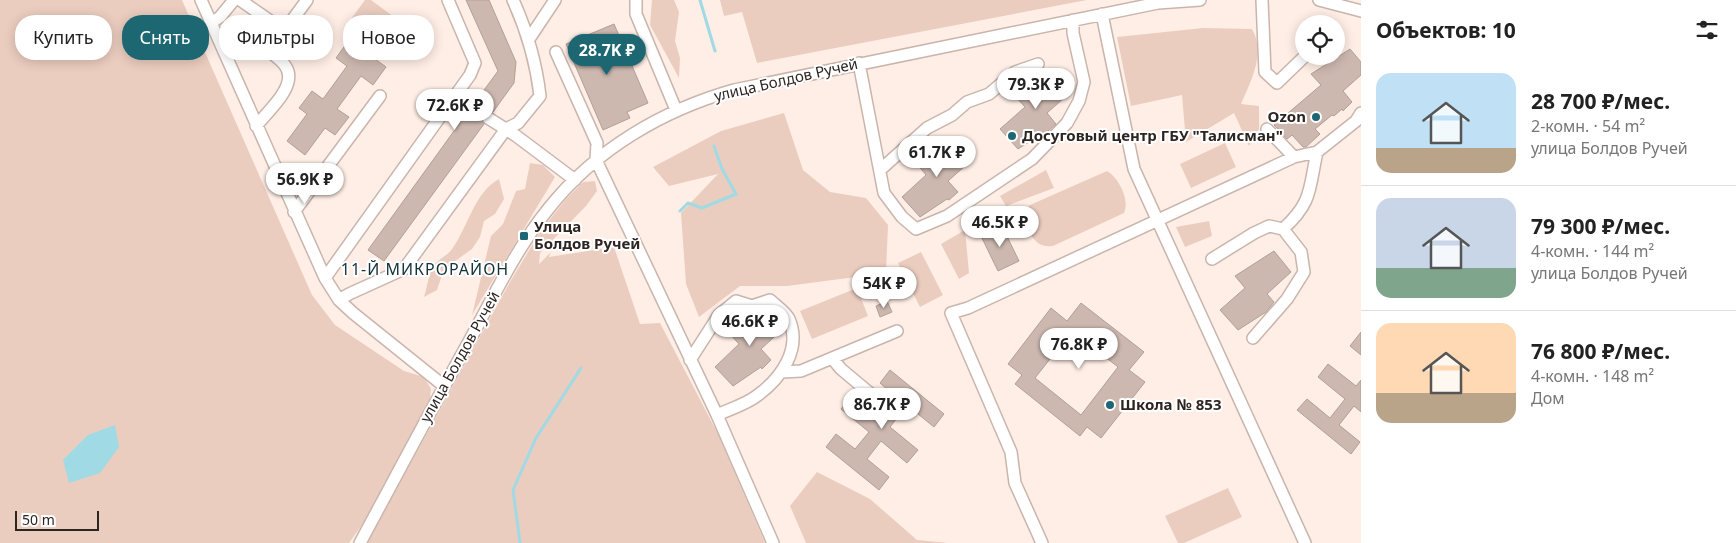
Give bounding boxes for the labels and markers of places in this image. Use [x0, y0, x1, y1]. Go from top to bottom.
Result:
pin: 28.7K ₽ [561, 34, 653, 76]
pin: 79.3K ₽ [990, 68, 1082, 110]
pin: 72.6K ₽ [409, 88, 501, 131]
place label: Ozon [1268, 106, 1306, 126]
marker: Ozon [1310, 111, 1322, 123]
place label: Досуговый центр ГБУ "Талисман" [1022, 125, 1283, 145]
marker: Досуговый центр ГБУ "Талисман" [1006, 130, 1018, 142]
pin: 61.7K ₽ [891, 136, 983, 178]
pin: 56.9K ₽ [259, 162, 351, 205]
pin: 46.5K ₽ [954, 206, 1046, 248]
place label: Улица Болдов Ручей [534, 216, 640, 253]
marker: Улица Болдов Ручей [518, 230, 530, 242]
pin: 54K ₽ [849, 266, 919, 309]
pin: 46.6K ₽ [704, 304, 796, 347]
pin: 76.8K ₽ [1033, 328, 1125, 370]
pin: 86.7K ₽ [836, 388, 928, 430]
place label: Школа № 853 [1120, 394, 1222, 414]
marker: Школа № 853 [1104, 399, 1116, 411]

